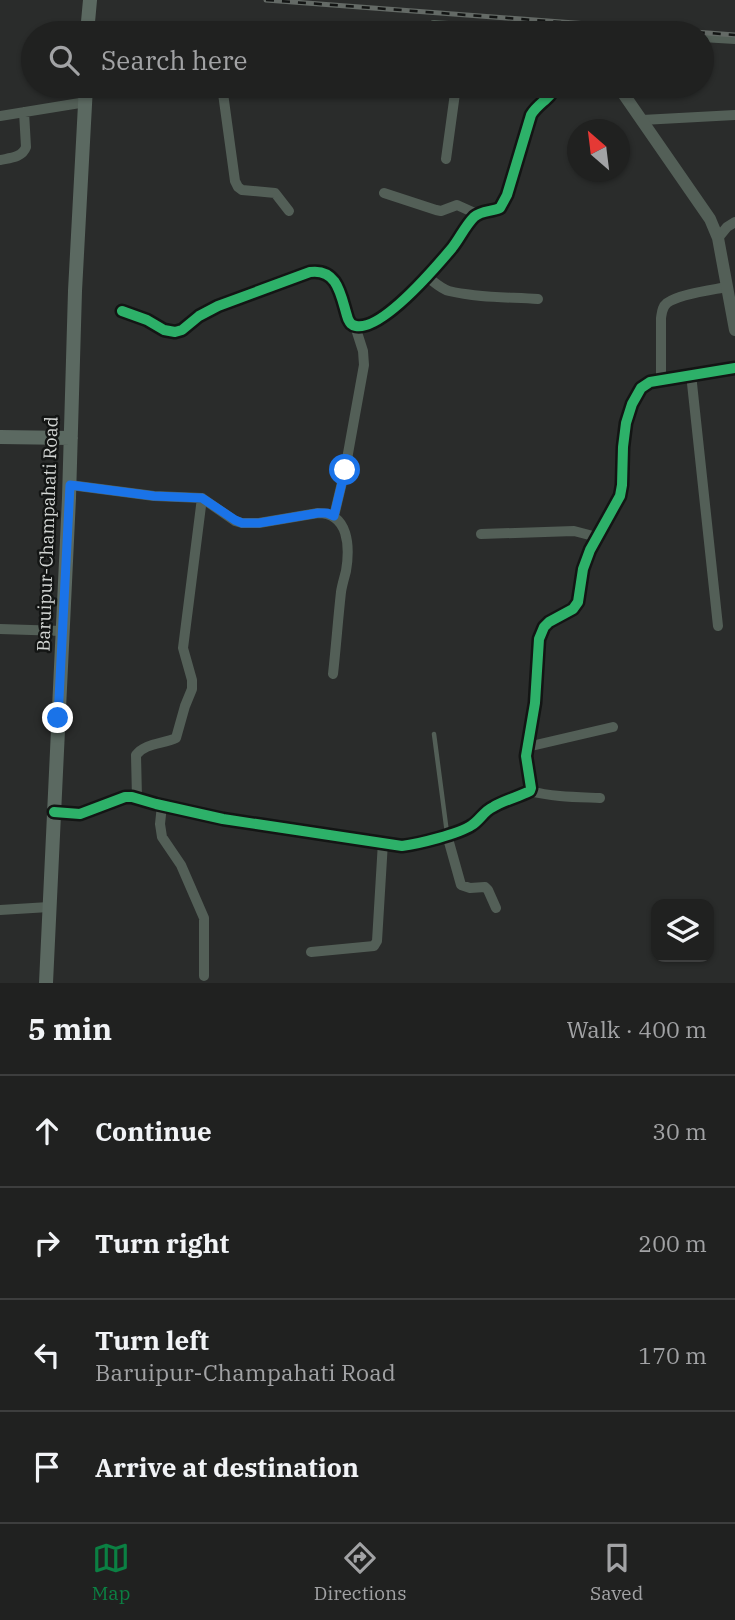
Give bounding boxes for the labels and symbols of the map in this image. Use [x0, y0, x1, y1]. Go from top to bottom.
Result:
north arrow [567, 119, 630, 182]
street label: Baruipur-Champahati Road [31, 416, 63, 652]
route start [329, 454, 360, 485]
route end [42, 702, 73, 733]

